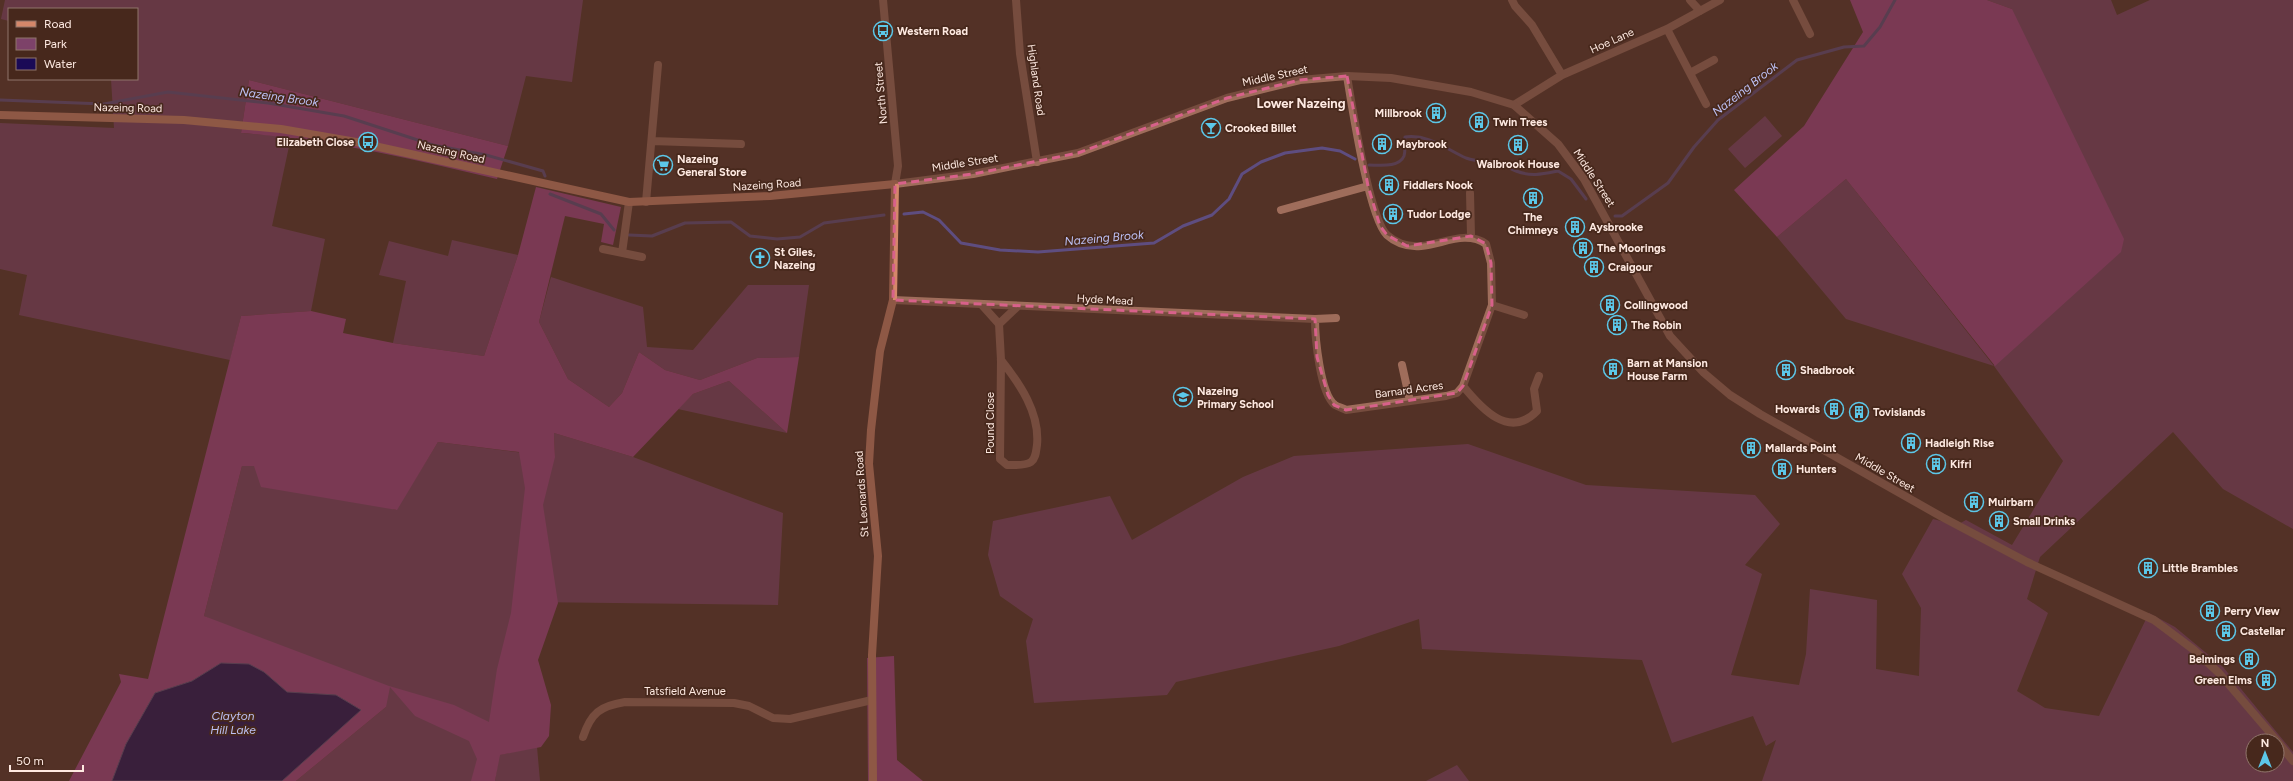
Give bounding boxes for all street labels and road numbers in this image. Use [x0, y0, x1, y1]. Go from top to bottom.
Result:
street label: Hoe Lane [1588, 26, 1636, 56]
street label: Highland Road [1025, 43, 1047, 117]
street label: North Street [872, 61, 890, 125]
street label: Middle Street [1241, 63, 1309, 89]
street label: Nazeing Road [94, 101, 162, 115]
street label: Nazeing Road [416, 138, 486, 166]
street label: Middle Street [1570, 146, 1618, 210]
street label: Middle Street [931, 151, 999, 175]
street label: Nazeing Road [732, 176, 802, 194]
street label: Hyde Mead [1076, 292, 1134, 308]
street label: Barnard Acres [1374, 379, 1444, 401]
street label: Pound Close [984, 392, 997, 454]
street label: St Leonards Road [852, 450, 872, 538]
street label: Middle Street [1853, 451, 1917, 495]
street label: Tatsfield Avenue [644, 685, 726, 698]

